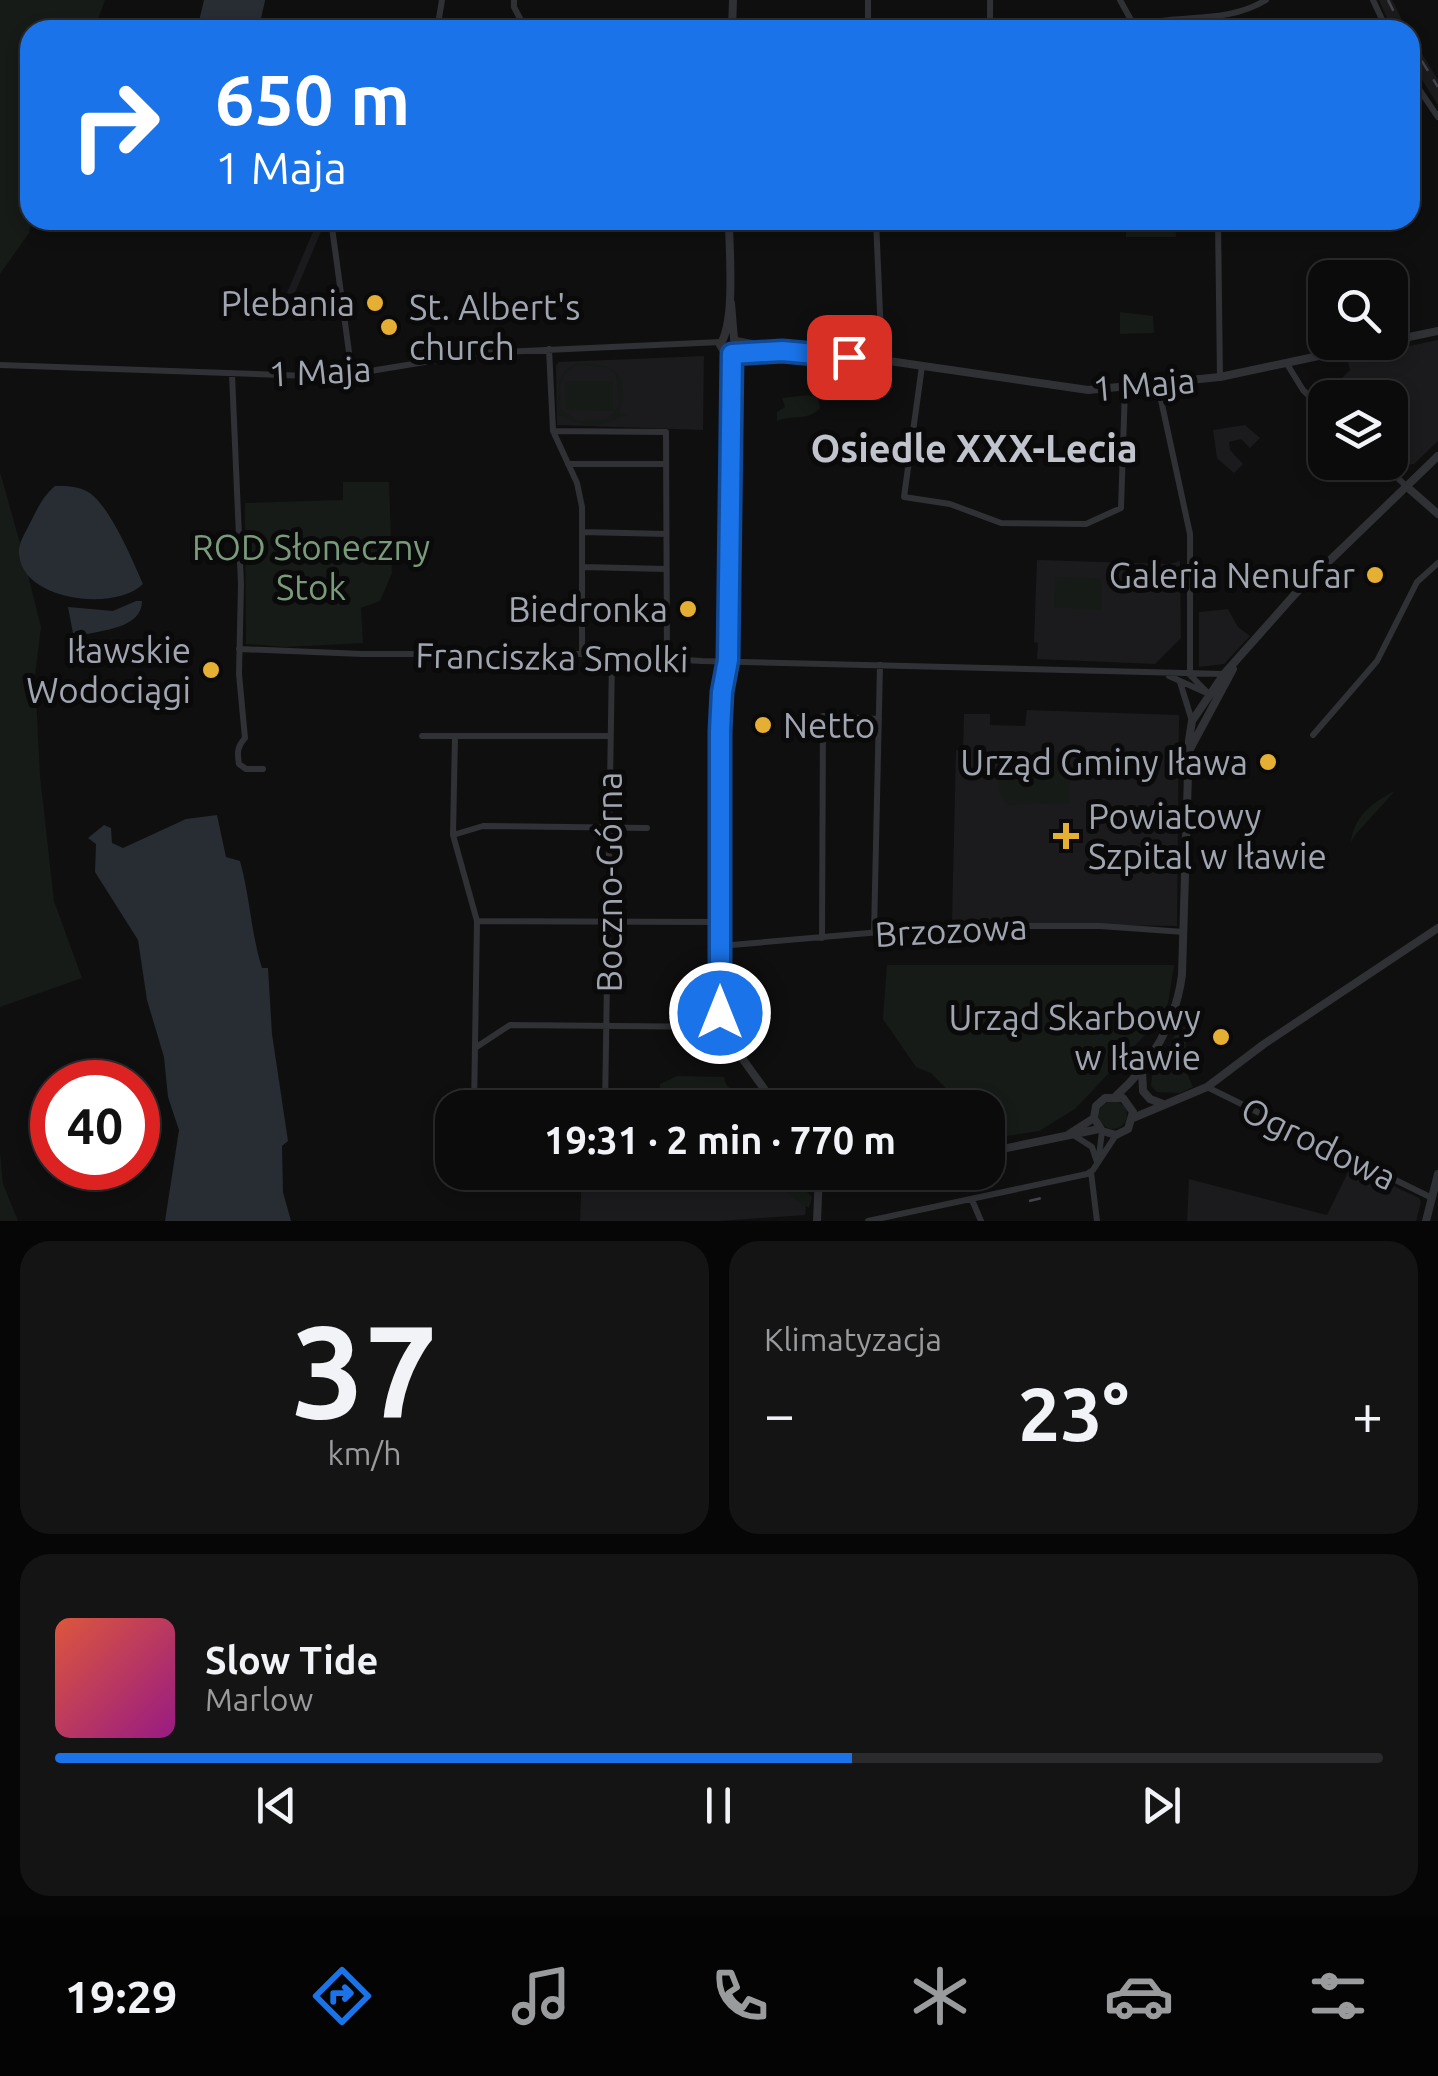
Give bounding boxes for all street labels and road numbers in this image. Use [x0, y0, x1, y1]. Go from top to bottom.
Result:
street label: 1 Maja [268, 348, 372, 394]
street label: 1 Maja [1091, 360, 1197, 408]
street label: Franciszka Smolki [415, 635, 689, 679]
street label: Boczno-Górna [589, 772, 629, 992]
street label: Brzozowa [874, 906, 1028, 954]
street label: Ogrodowa [1235, 1088, 1403, 1198]

